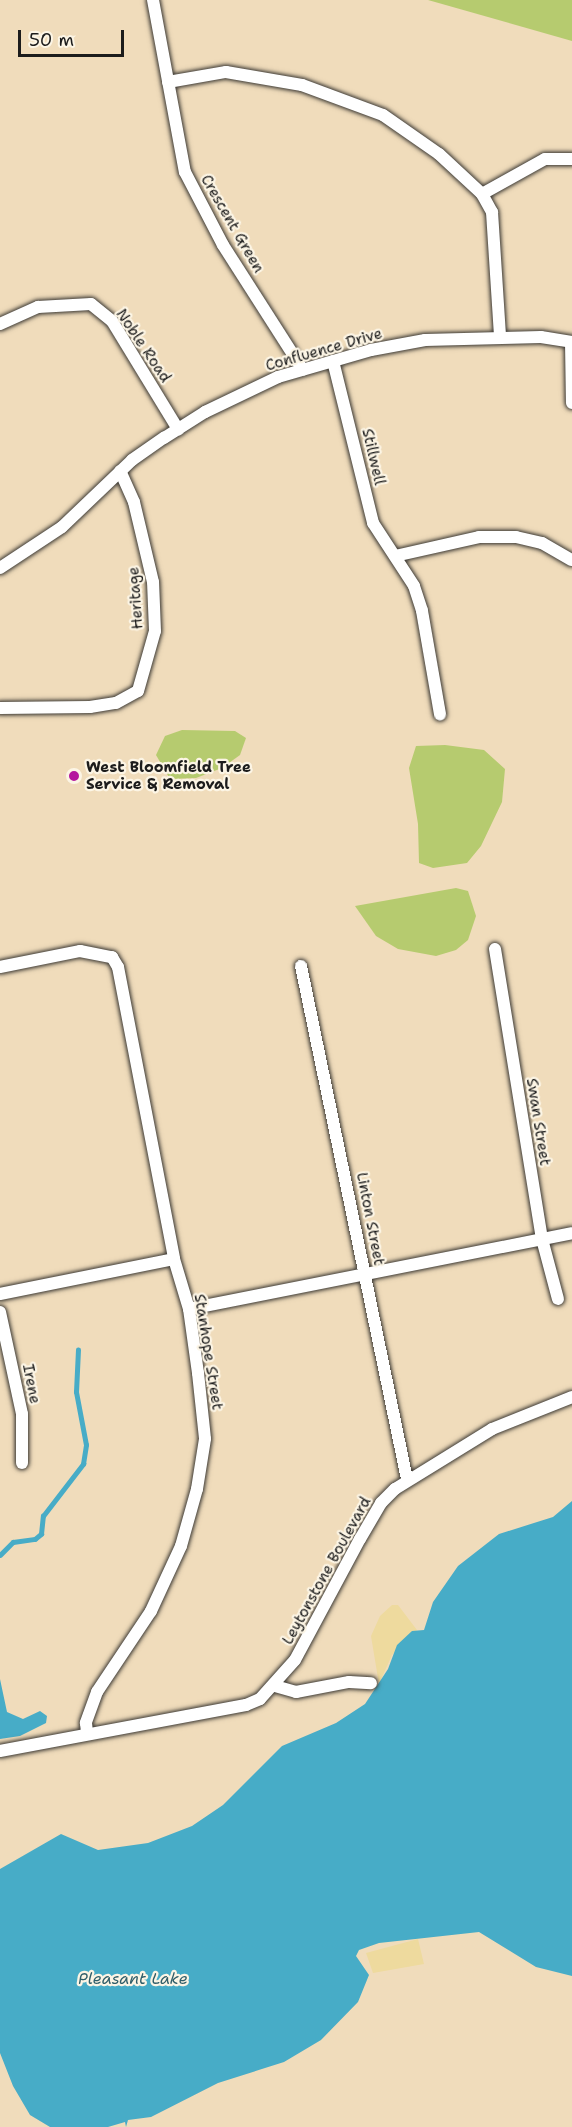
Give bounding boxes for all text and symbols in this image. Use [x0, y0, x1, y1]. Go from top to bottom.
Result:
scale bar [21, 18, 128, 56]
text: 50 m [29, 28, 74, 52]
street label: Crescent Green [197, 172, 267, 276]
street label: Noble Road [112, 306, 174, 386]
street label: Confluence Drive [264, 325, 384, 375]
street label: Stillwell [358, 427, 388, 487]
street label: Heritage [125, 566, 147, 630]
place label: West Bloomfield Tree Service & Removal [86, 758, 251, 793]
marker: West Bloomfield Tree Service & Removal [67, 769, 81, 783]
street label: Swan Street [522, 1077, 554, 1167]
street label: Linton Street [352, 1171, 388, 1267]
street label: Stanhope Street [190, 1293, 226, 1411]
street label: Irene [18, 1363, 44, 1405]
street label: Leytonstone Boulevard [279, 1494, 375, 1648]
water label: Pleasant Lake [78, 1969, 188, 1989]

